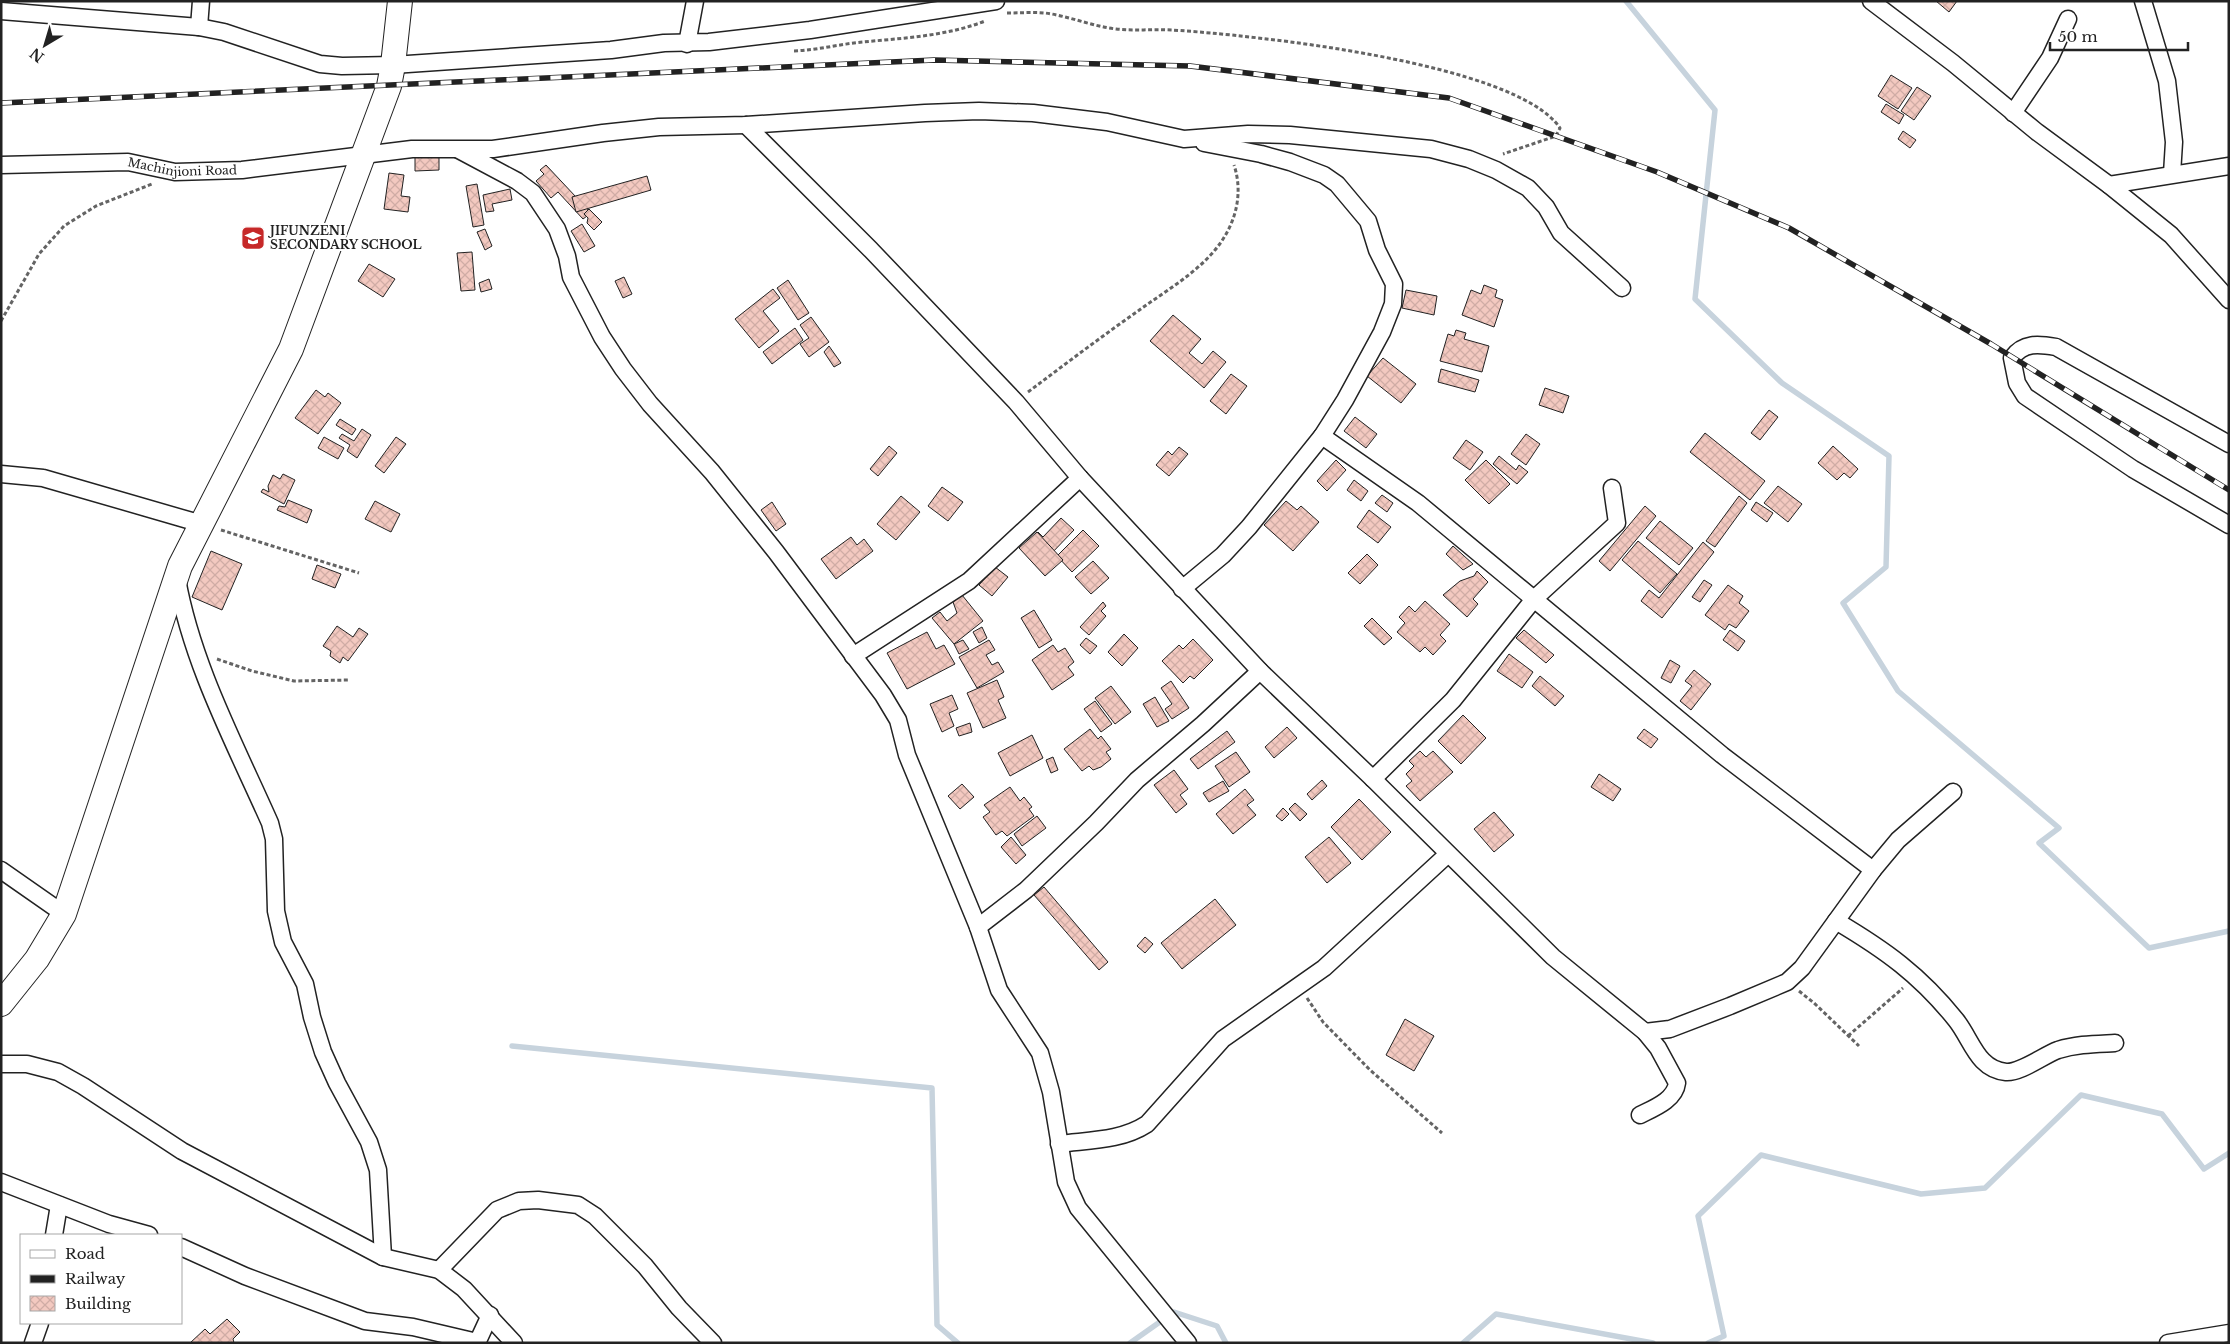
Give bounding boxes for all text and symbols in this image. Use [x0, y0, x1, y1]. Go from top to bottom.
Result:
north arrow [20, 20, 70, 70]
scale bar [2050, 20, 2188, 52]
text: 50 m [2058, 27, 2098, 46]
text: N [26, 44, 48, 66]
street label: Machinjioni Road [126, 154, 237, 179]
place label: JIFUNZENI SECONDARY SCHOOL [267, 223, 421, 252]
school or university icon: JIFUNZENI SECONDARY SCHOOL [240, 225, 266, 251]
legend [20, 1234, 182, 1324]
text: Road [65, 1244, 105, 1263]
text: Railway [65, 1269, 126, 1288]
text: Building [65, 1294, 132, 1313]

